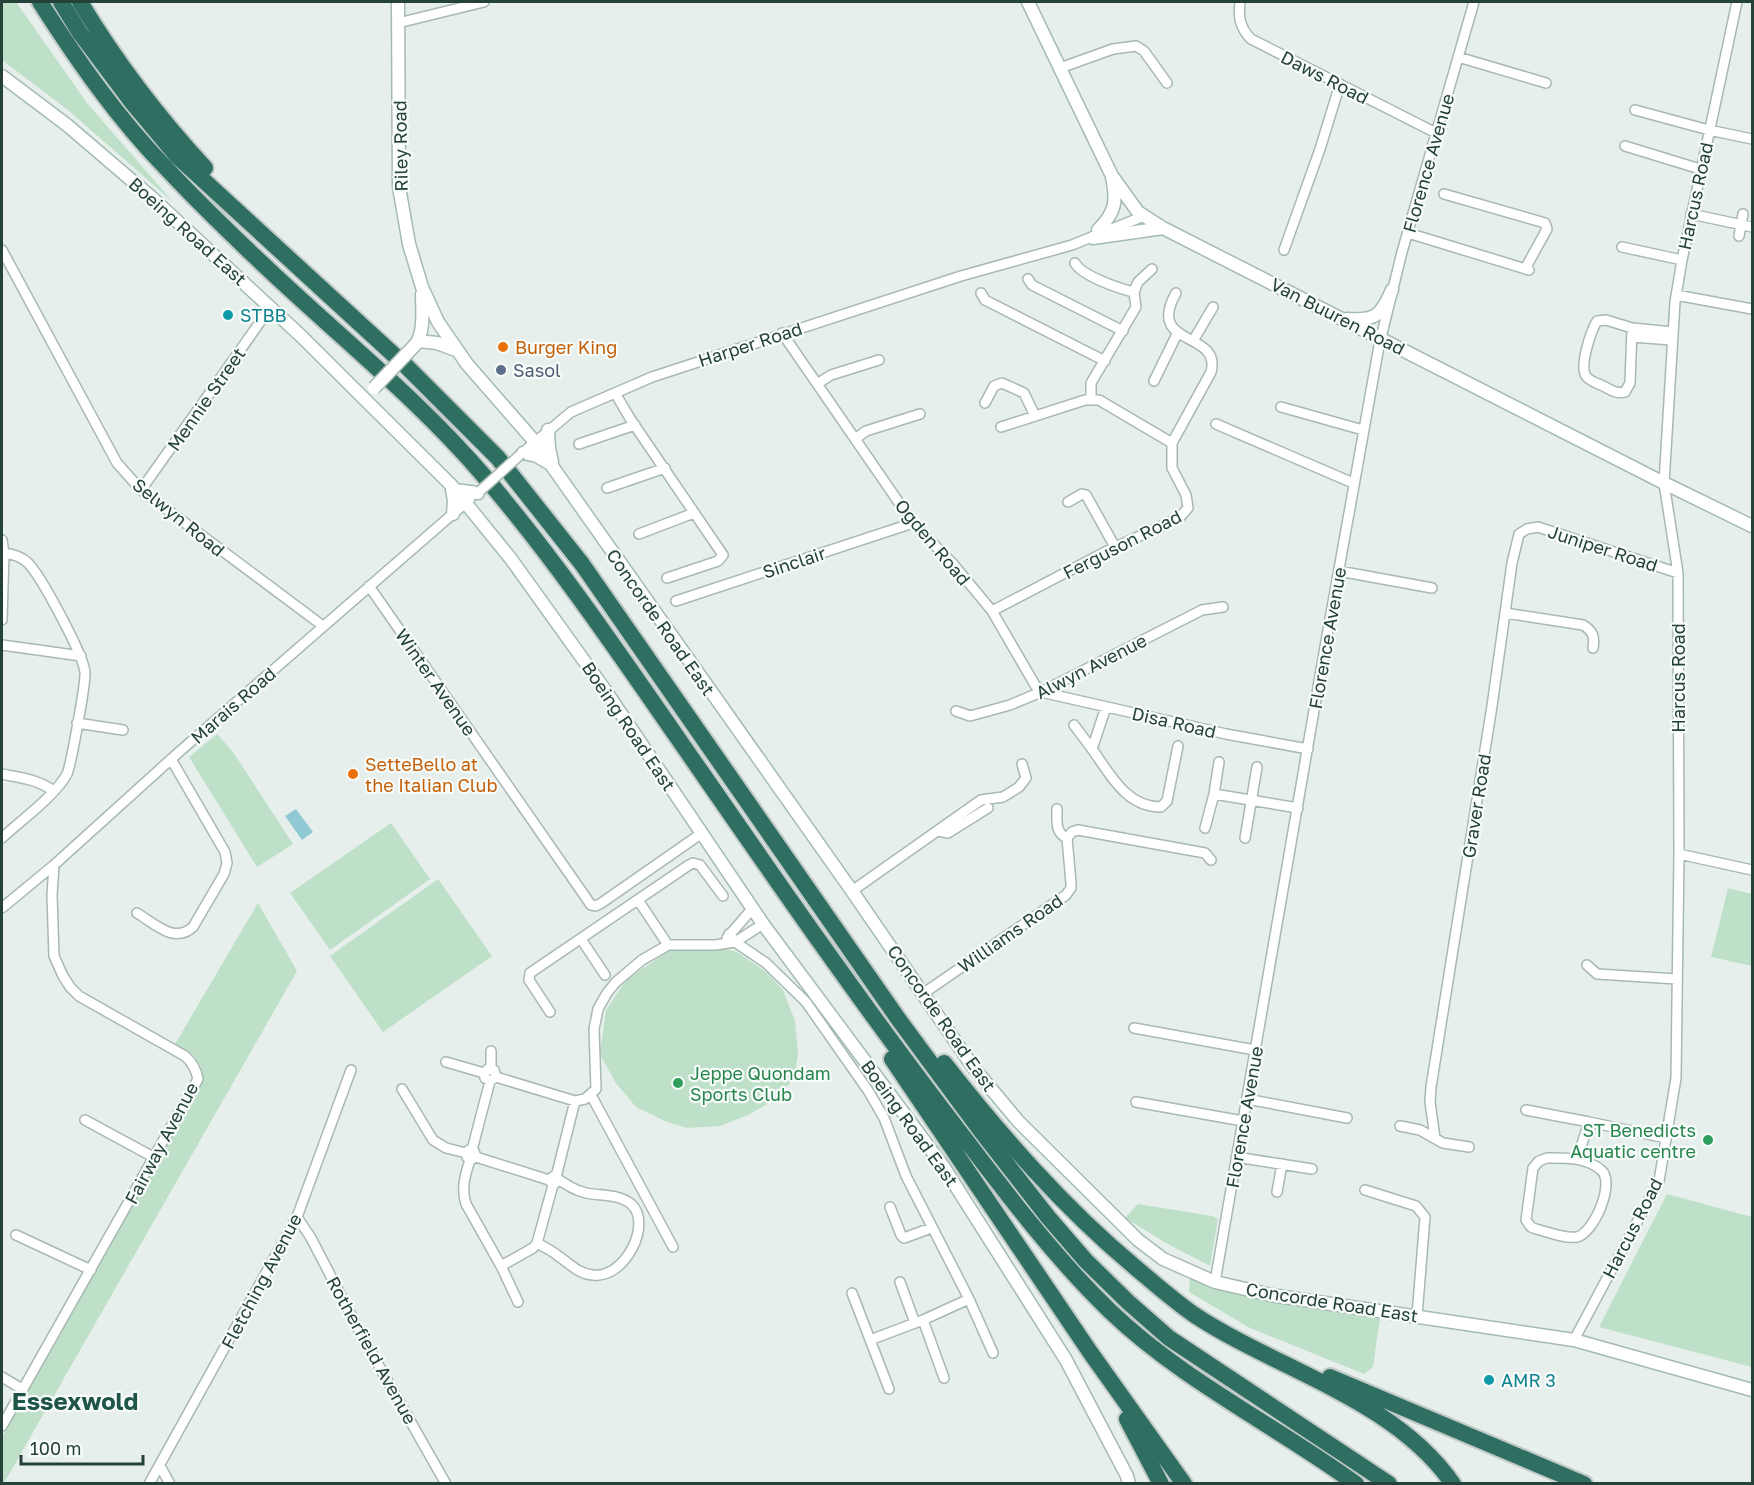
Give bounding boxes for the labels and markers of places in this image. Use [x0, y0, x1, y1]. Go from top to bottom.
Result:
place label: STBB [240, 304, 287, 326]
marker: STBB [221, 308, 235, 322]
place label: Burger King [515, 336, 617, 358]
marker: Burger King [496, 340, 510, 354]
place label: Sasol [513, 359, 561, 381]
marker: Sasol [494, 363, 508, 377]
place label: SetteBello at the Italian Club [365, 753, 498, 796]
marker: SetteBello at the Italian Club [346, 767, 360, 781]
place label: Jeppe Quondam Sports Club [690, 1062, 831, 1105]
marker: Jeppe Quondam Sports Club [671, 1076, 685, 1090]
place label: ST Benedicts Aquatic centre [1570, 1119, 1696, 1162]
marker: ST Benedicts Aquatic centre [1701, 1133, 1715, 1147]
place label: AMR 3 [1501, 1369, 1556, 1391]
marker: AMR 3 [1482, 1373, 1496, 1387]

